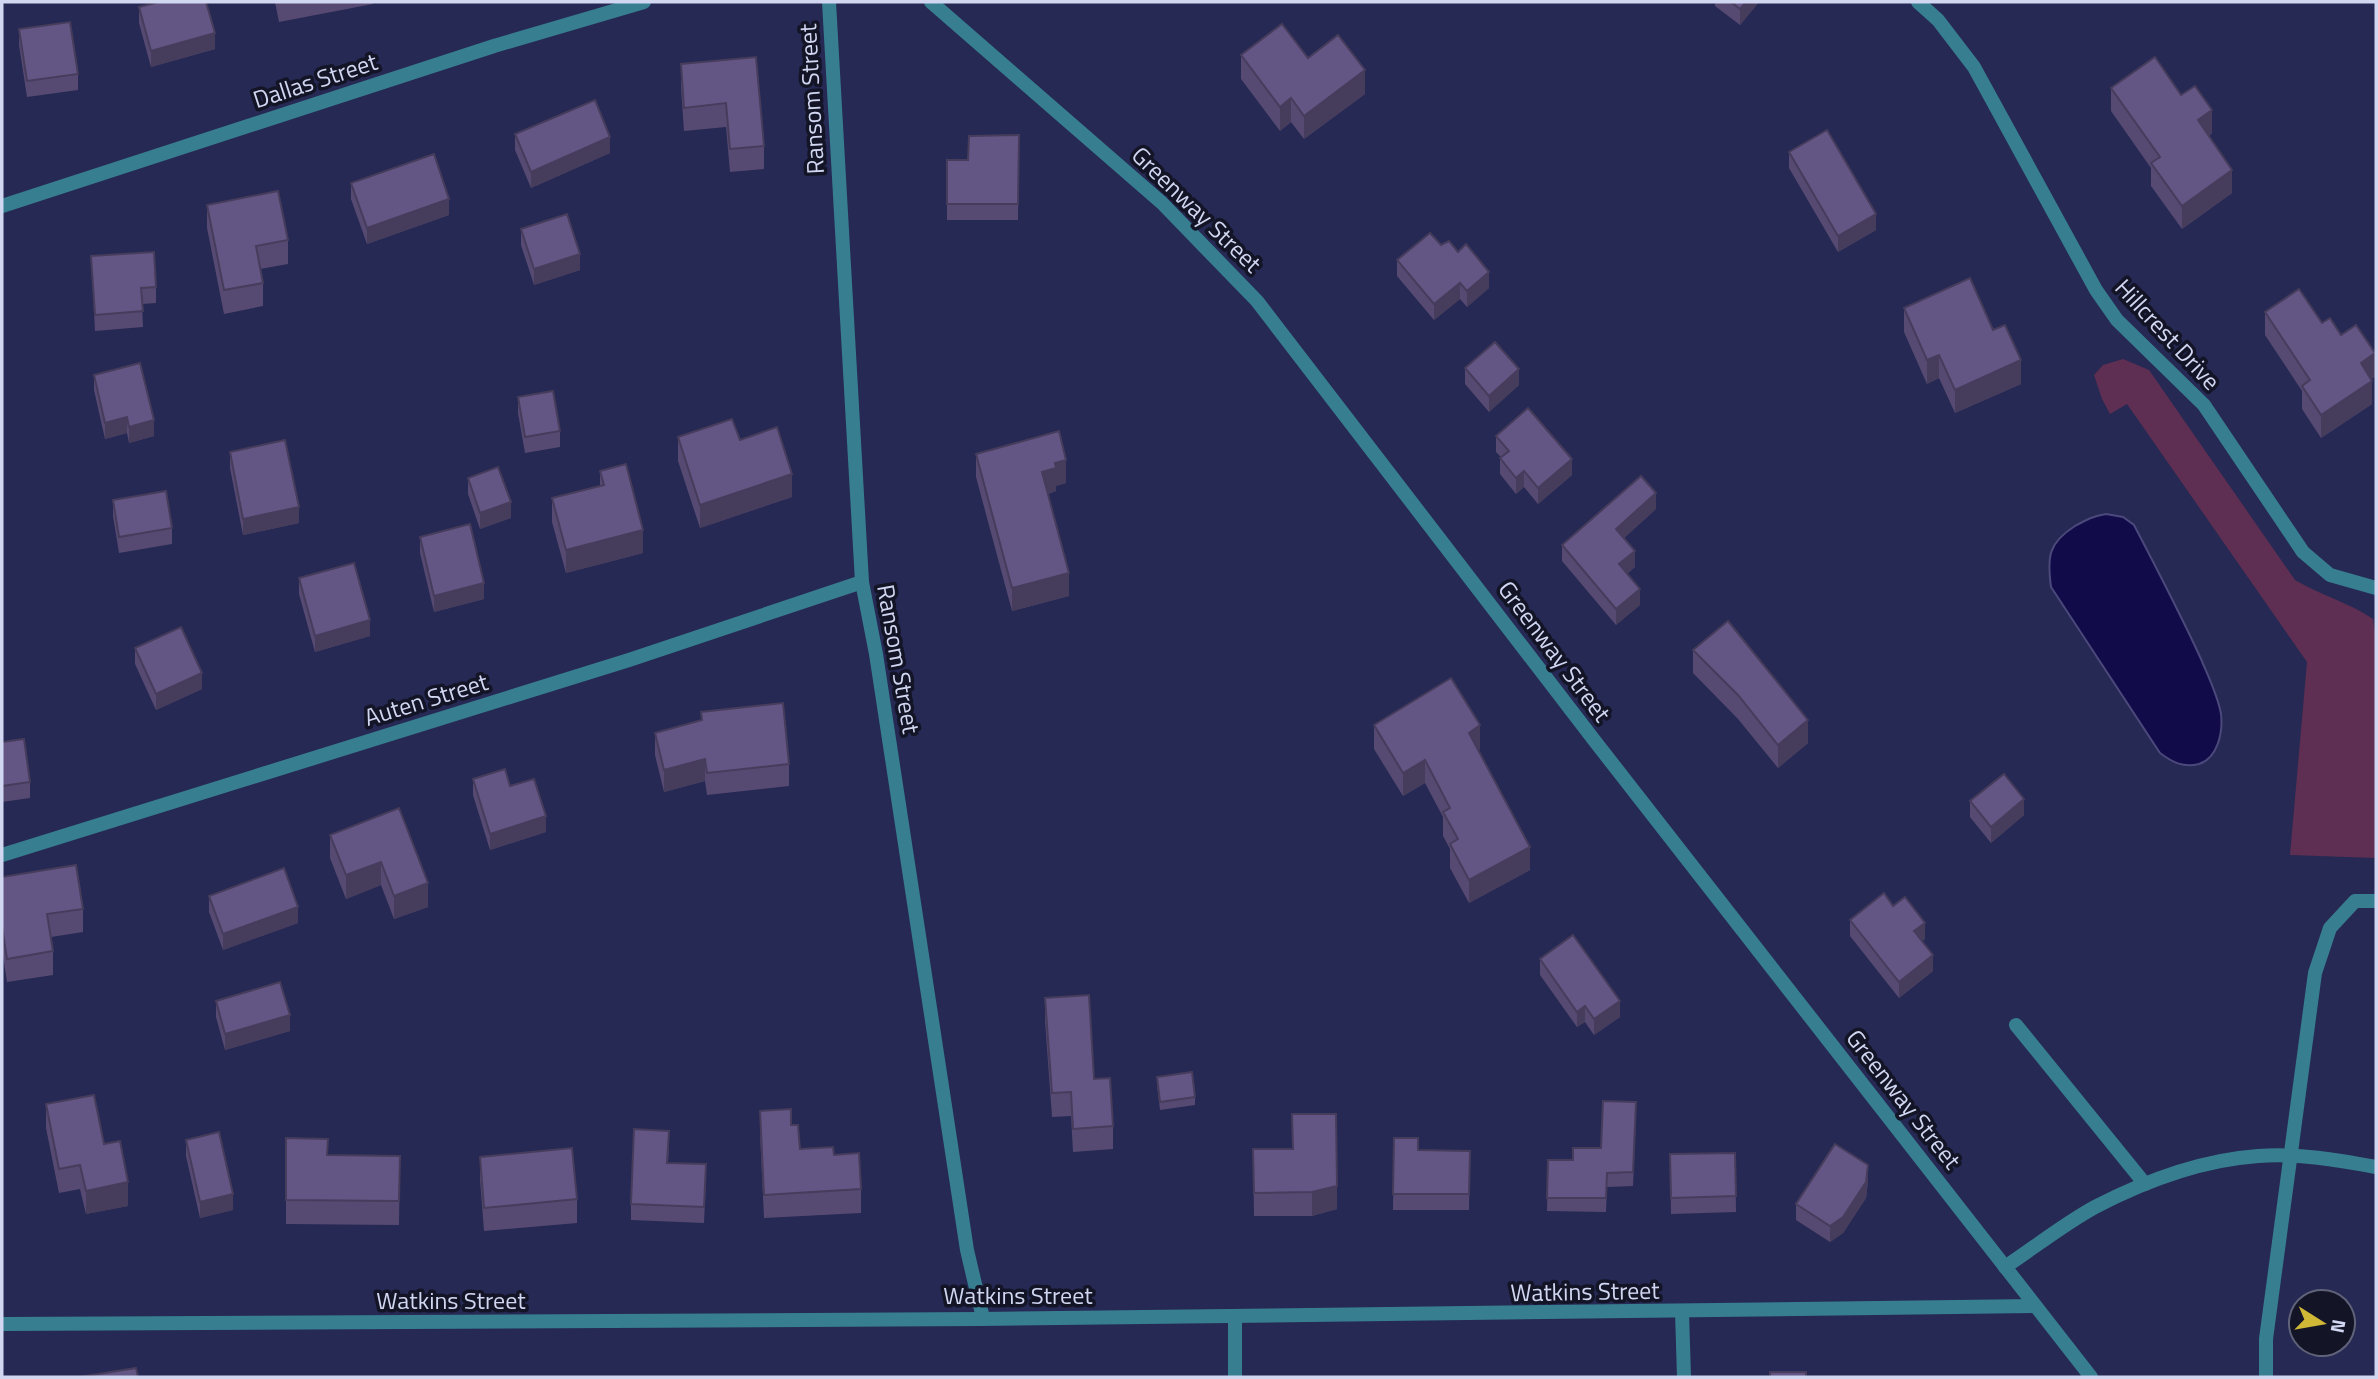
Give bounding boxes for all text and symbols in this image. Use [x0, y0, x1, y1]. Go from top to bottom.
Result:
street label: Ransom Street [789, 22, 833, 175]
street label: Dallas Street [248, 43, 382, 117]
street label: Greenway Street [1124, 137, 1271, 281]
street label: Hillcrest Drive [2107, 270, 2229, 398]
street label: Greenway Street [1490, 573, 1620, 730]
street label: Ransom Street [868, 582, 930, 737]
street label: Auten Street [360, 663, 493, 735]
street label: Greenway Street [1838, 1021, 1970, 1177]
street label: Watkins Street [1510, 1272, 1661, 1310]
street label: Watkins Street [943, 1277, 1093, 1313]
street label: Watkins Street [376, 1282, 526, 1318]
north arrow [2287, 1288, 2357, 1358]
text: N [2324, 1317, 2355, 1336]

